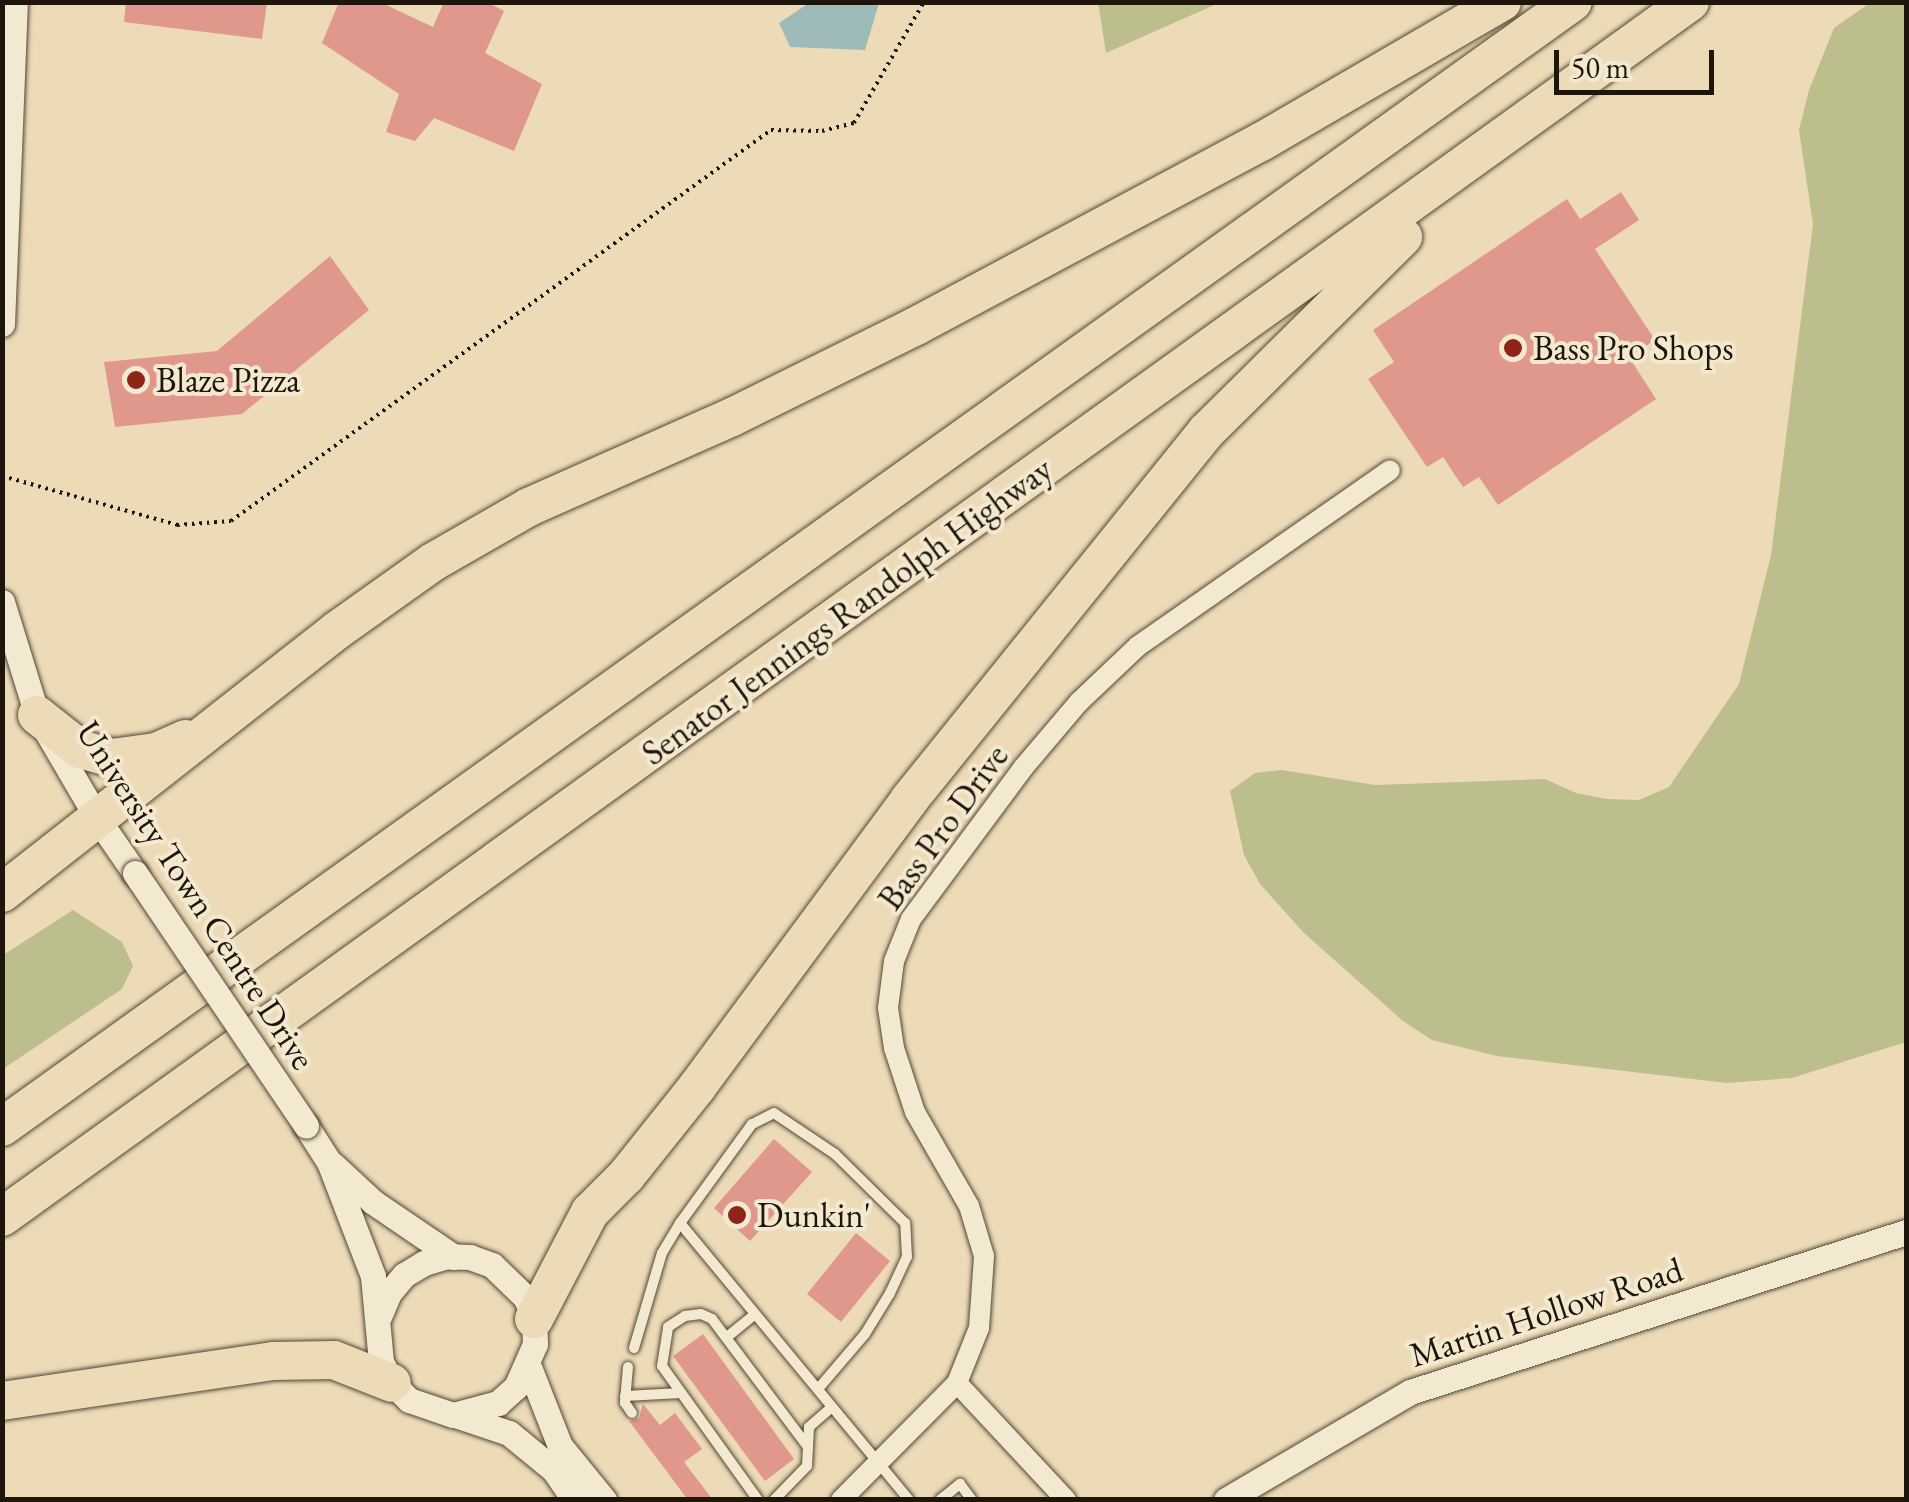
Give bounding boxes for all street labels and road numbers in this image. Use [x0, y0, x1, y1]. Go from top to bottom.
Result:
street label: Senator Jennings Randolph Highway [634, 448, 1060, 774]
street label: University Town Centre Drive [68, 713, 324, 1077]
street label: Bass Pro Drive [869, 736, 1017, 918]
street label: Martin Hollow Road [1404, 1248, 1688, 1376]

